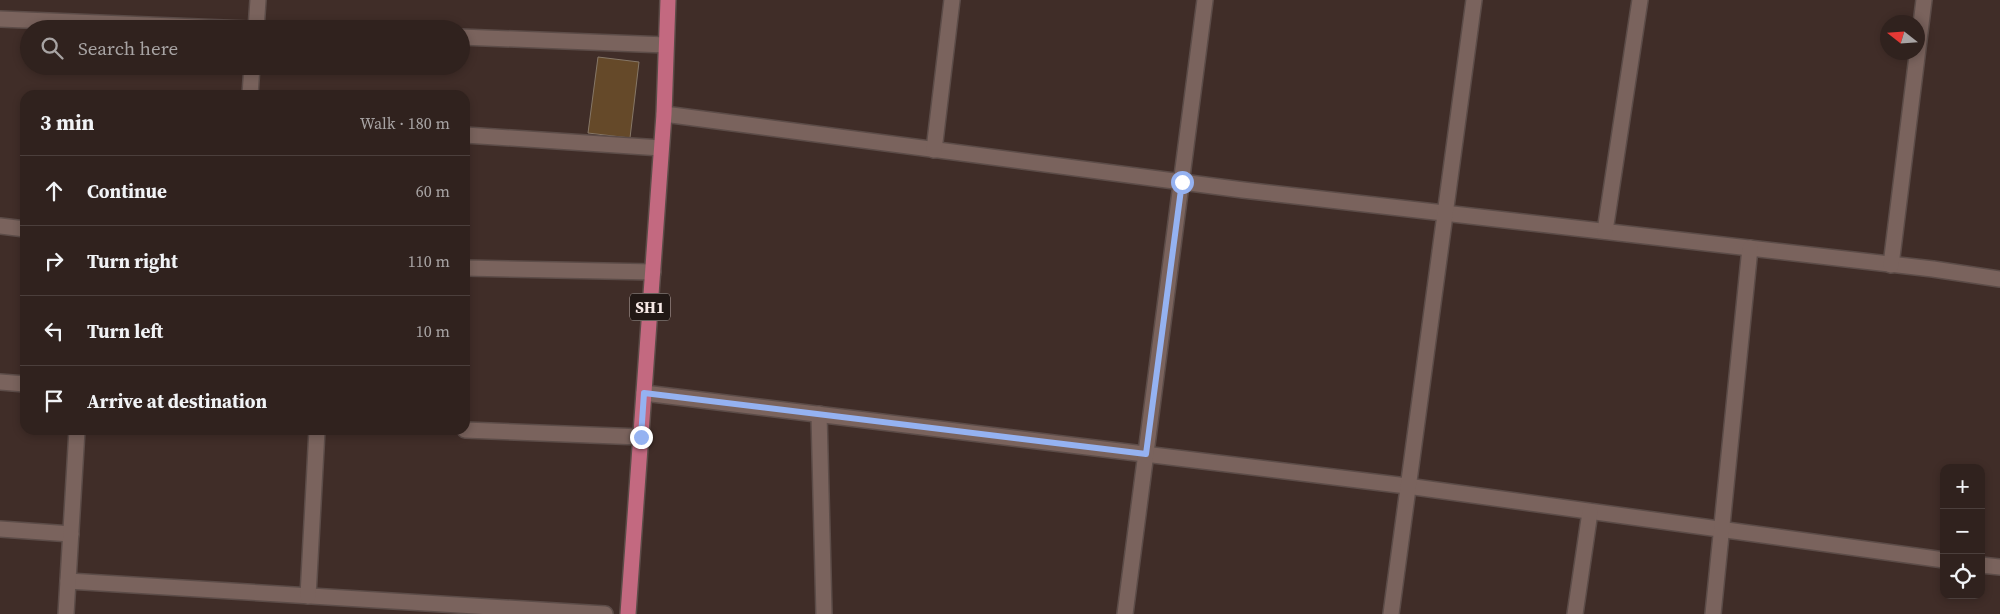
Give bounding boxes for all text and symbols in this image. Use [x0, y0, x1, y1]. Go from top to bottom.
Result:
north arrow [1880, 15, 1925, 60]
search box [20, 20, 470, 75]
icon: search [38, 34, 66, 62]
text: Search here [78, 35, 178, 61]
text: 3 min [40, 108, 95, 137]
text: Walk · 180 m [360, 112, 450, 134]
route start [1171, 171, 1194, 194]
icon: ahead [40, 177, 68, 205]
text: Continue [87, 178, 167, 204]
text: 60 m [416, 180, 450, 202]
icon: right [40, 247, 68, 275]
text: Turn right [87, 248, 178, 274]
text: 110 m [408, 250, 450, 272]
road number: SH1 [630, 294, 670, 320]
icon: left [40, 317, 68, 345]
text: Turn left [87, 318, 163, 344]
text: 10 m [416, 320, 450, 342]
icon: arrive [40, 387, 68, 415]
text: Arrive at destination [87, 388, 267, 414]
route end [630, 426, 653, 449]
map controls [1940, 464, 1985, 599]
button: + [1940, 464, 1985, 509]
button: − [1940, 509, 1985, 554]
button: locate [1940, 554, 1985, 599]

